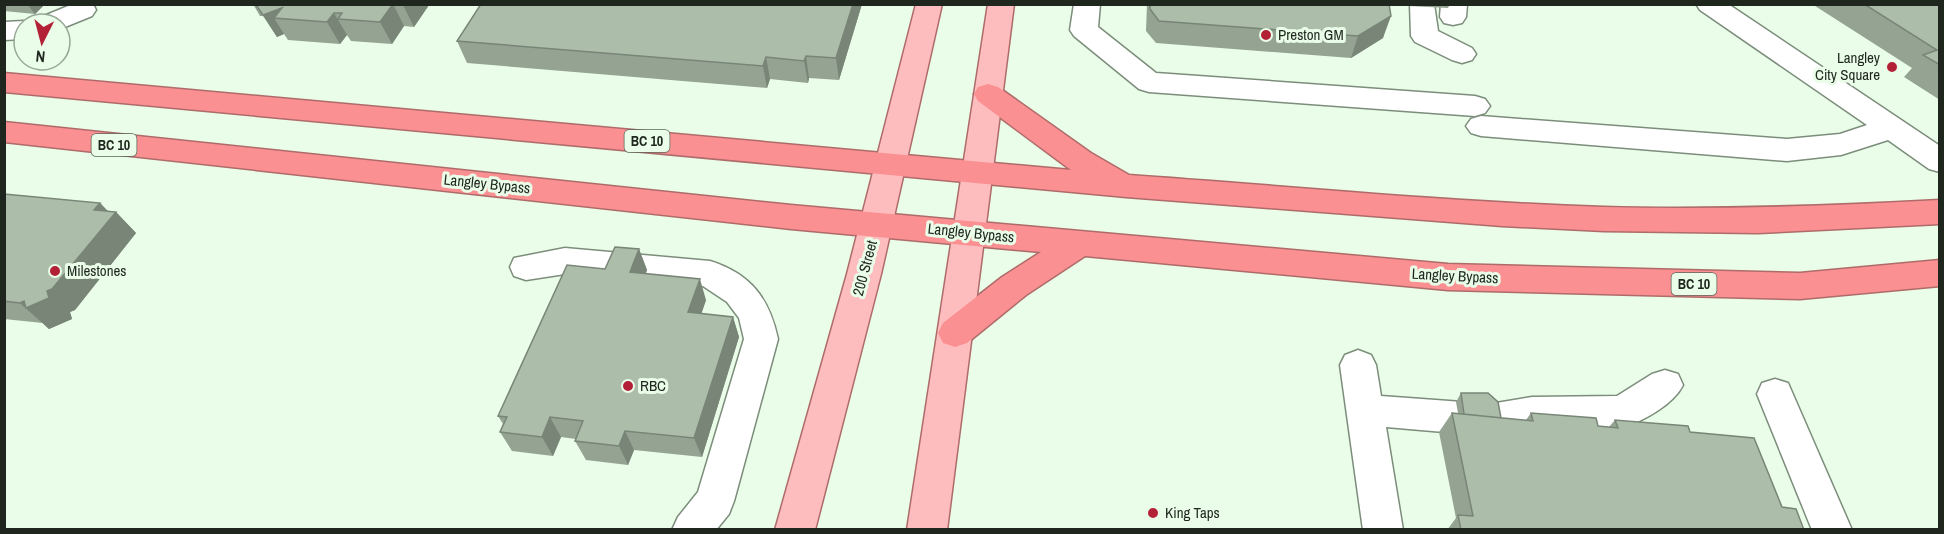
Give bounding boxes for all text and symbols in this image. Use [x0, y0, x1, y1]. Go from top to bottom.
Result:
north arrow [12, 12, 72, 72]
place label: Preston GM [1278, 24, 1344, 45]
marker: Preston GM [1259, 28, 1273, 42]
text: N [35, 45, 46, 68]
place label: Langley City Square [1815, 47, 1881, 85]
marker: Langley City Square [1885, 60, 1899, 74]
road number: BC 10 [624, 130, 670, 152]
road number: BC 10 [92, 134, 136, 156]
street label: Langley Bypass [443, 169, 531, 198]
street label: Langley Bypass [927, 218, 1015, 247]
street label: 200 Street [847, 237, 882, 298]
place label: Milestones [67, 260, 126, 281]
street label: Langley Bypass [1411, 263, 1499, 288]
marker: Milestones [48, 264, 62, 278]
road number: BC 10 [1672, 273, 1716, 295]
place label: RBC [640, 375, 666, 396]
marker: RBC [621, 379, 635, 393]
place label: King Taps [1165, 502, 1220, 523]
marker: King Taps [1146, 506, 1160, 520]

